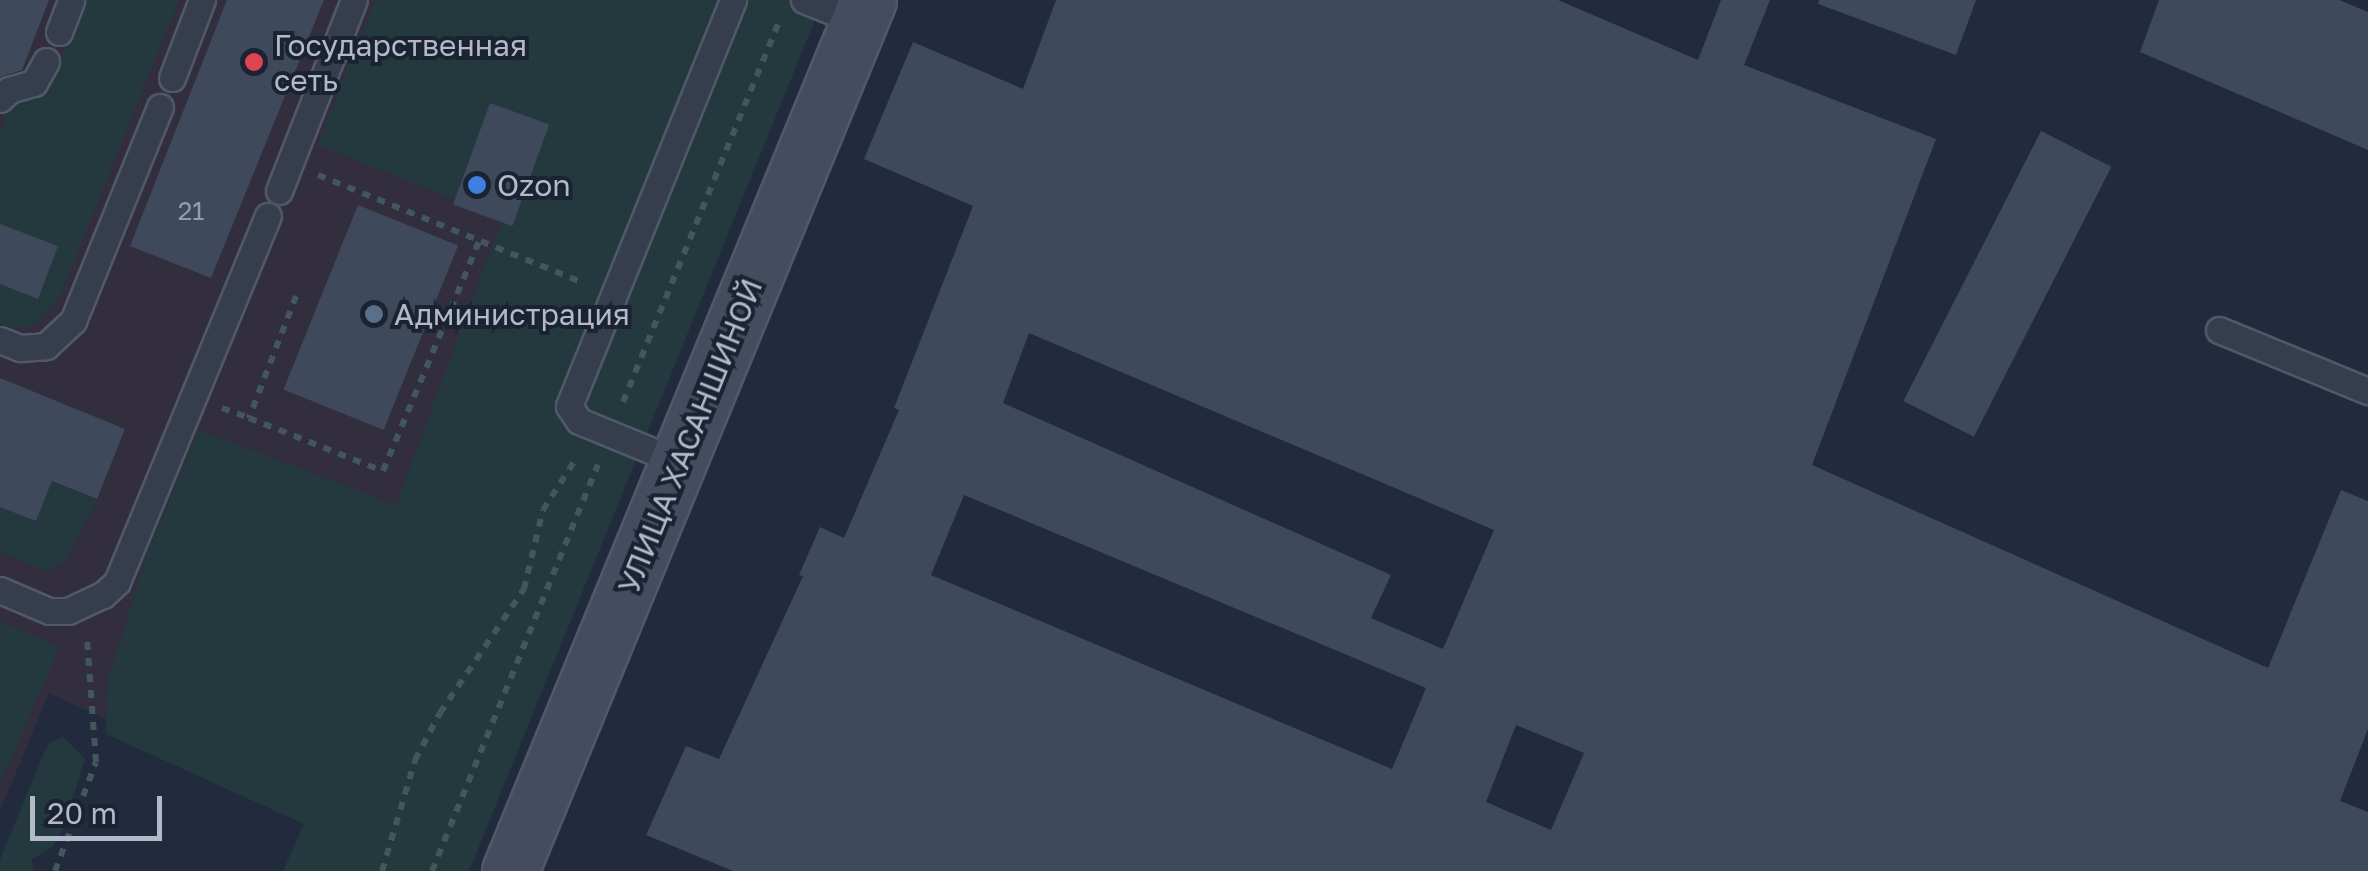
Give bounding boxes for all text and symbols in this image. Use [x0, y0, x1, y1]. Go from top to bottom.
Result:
place label: Государственная сеть [274, 27, 527, 98]
marker: Государственная сеть [243, 51, 265, 73]
place label: Ozon [497, 167, 571, 203]
marker: Ozon [466, 174, 488, 196]
house number: 21 [178, 196, 204, 226]
street label: УЛИЦА ХАСАНШИНОЙ [610, 273, 770, 599]
place label: Администрация [394, 296, 630, 332]
marker: Администрация [363, 303, 385, 325]
scale bar [35, 776, 168, 838]
text: 20 m [47, 795, 117, 831]

